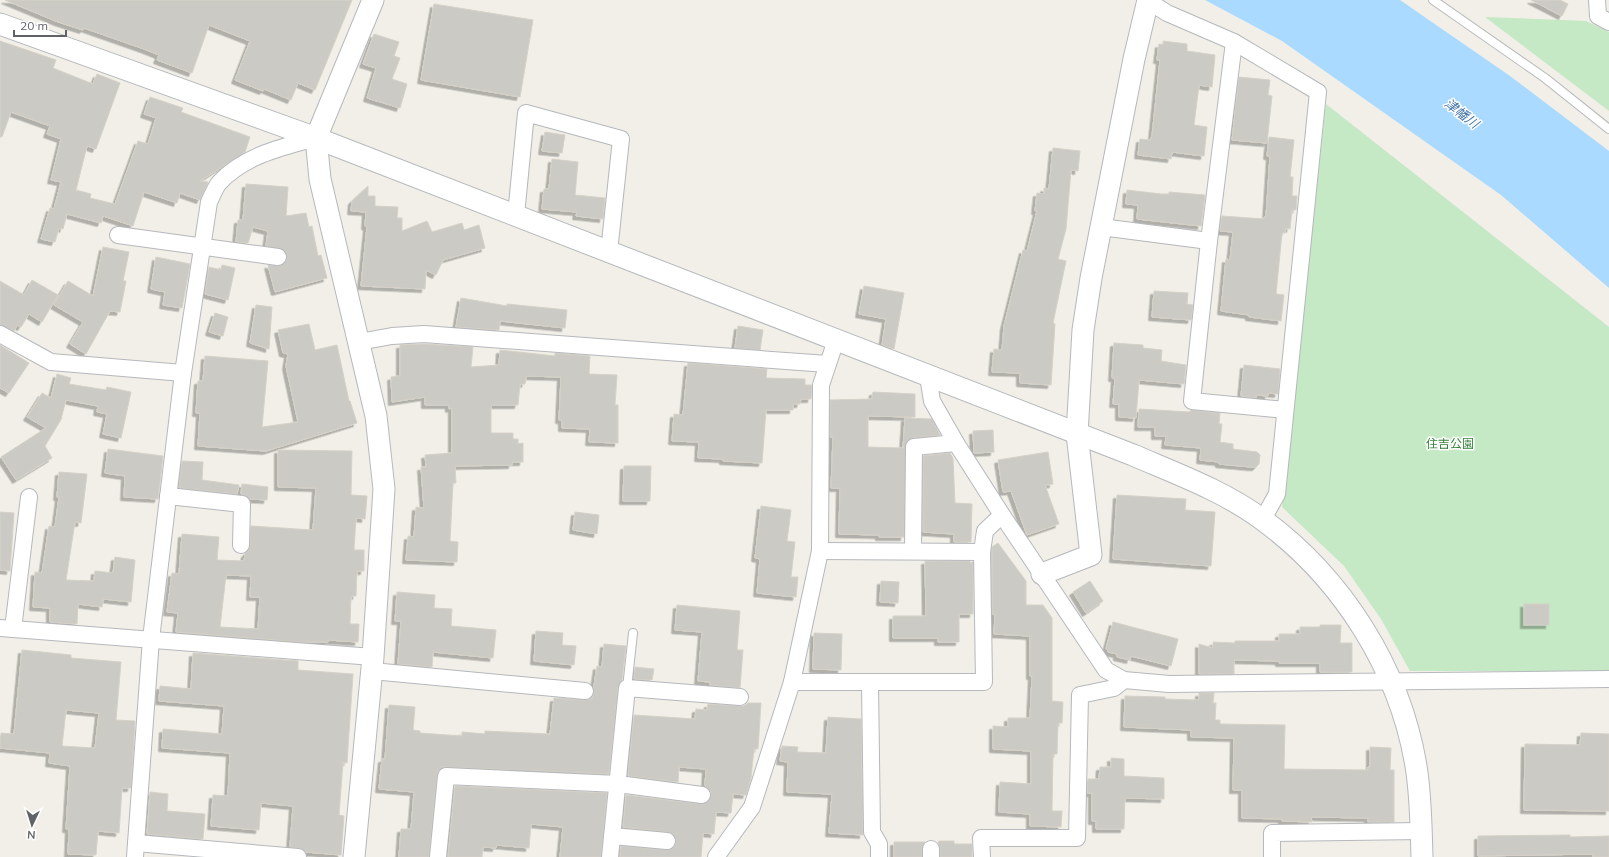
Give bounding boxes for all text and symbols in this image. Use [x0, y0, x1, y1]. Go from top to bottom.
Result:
scale bar [14, 12, 66, 38]
text: 20 m [20, 18, 48, 33]
water label: 津幡川 [1442, 95, 1484, 133]
park label: 住吉公園 [1426, 436, 1474, 451]
north arrow [12, 805, 52, 845]
text: N [27, 828, 36, 842]

